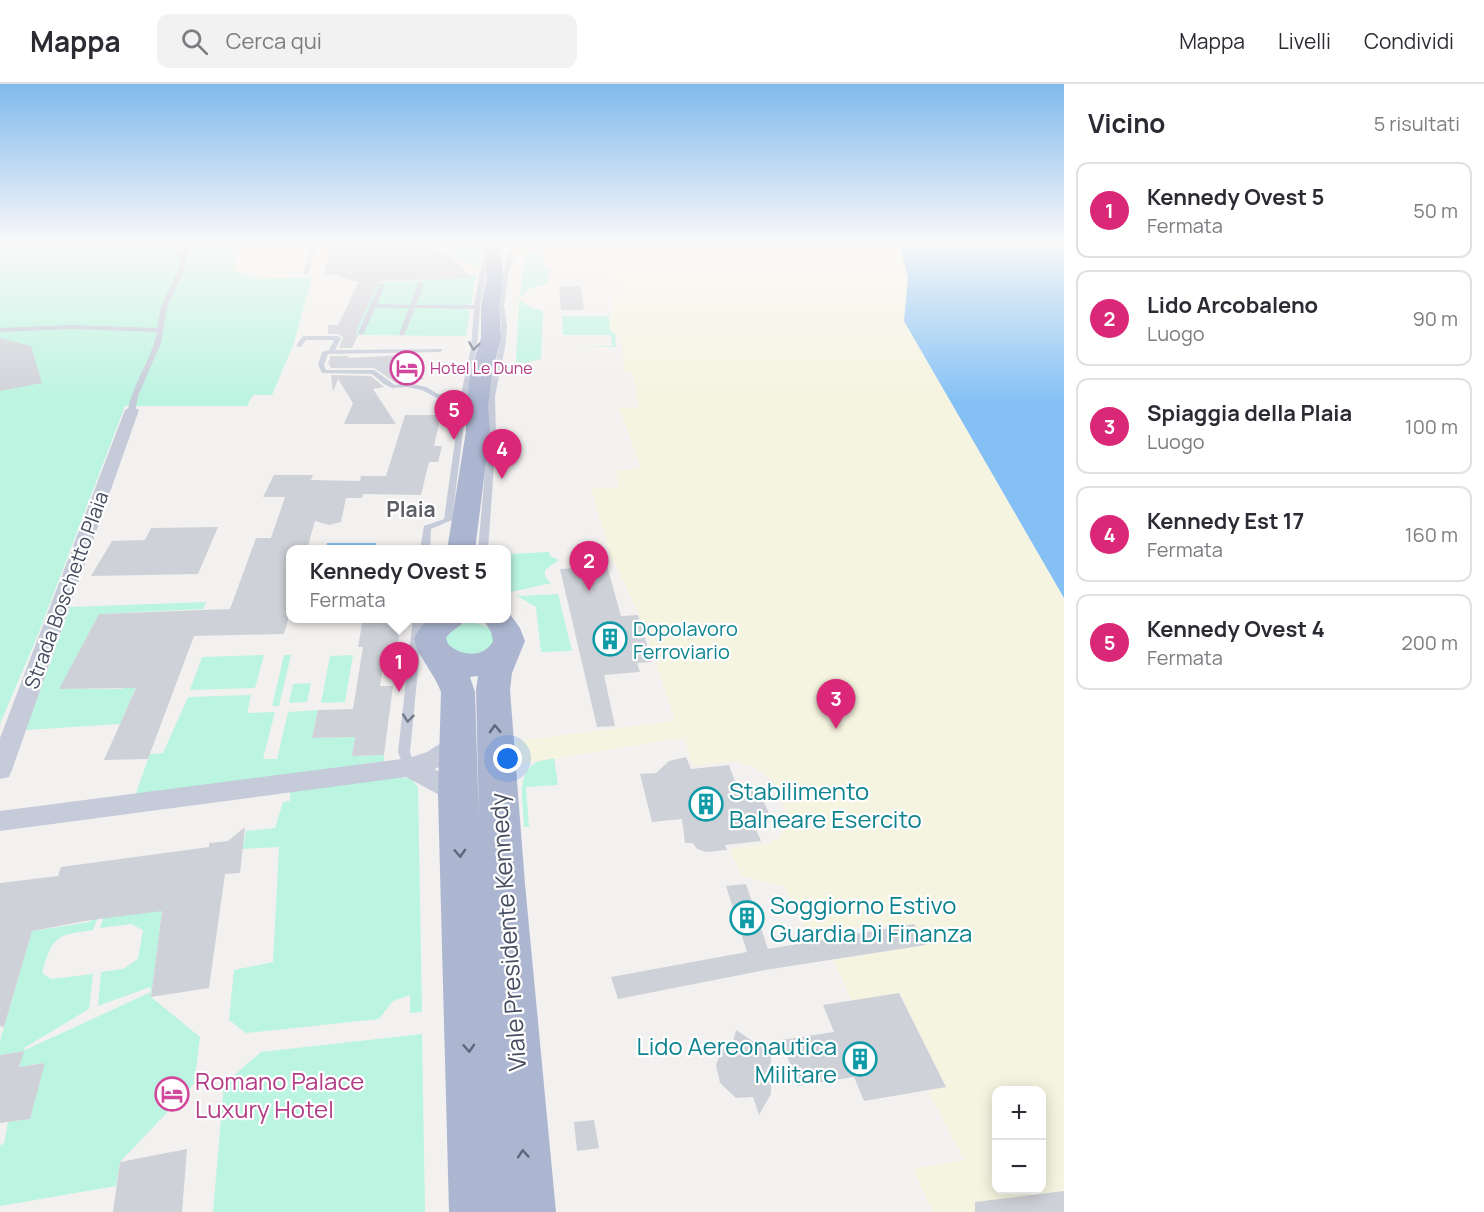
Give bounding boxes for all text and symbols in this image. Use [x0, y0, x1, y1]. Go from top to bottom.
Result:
search box [157, 14, 577, 68]
text: Mappa [30, 22, 121, 60]
icon: search [178, 25, 211, 58]
text: Cerca qui [226, 26, 322, 56]
text: Mappa [1179, 27, 1245, 55]
text: Livelli [1278, 27, 1331, 55]
text: Condividi [1364, 27, 1454, 55]
text: Vicino [1088, 105, 1165, 141]
text: 5 risultati [1374, 110, 1460, 137]
text: Kennedy Ovest 5 [1147, 182, 1324, 212]
text: 1 [1105, 197, 1114, 224]
text: 50 m [1413, 197, 1458, 224]
text: Fermata [1147, 212, 1223, 239]
text: Lido Arcobaleno [1147, 290, 1318, 320]
text: 2 [1104, 305, 1115, 332]
text: 90 m [1412, 305, 1458, 332]
text: Luogo [1147, 320, 1205, 347]
one-way arrow [468, 342, 480, 351]
hotel icon: Hotel Le Dune [389, 350, 425, 386]
place label: Hotel Le Dune [430, 357, 533, 379]
pin: 5 [434, 390, 474, 440]
text: Spiaggia della Plaia [1147, 398, 1352, 428]
text: 3 [1104, 413, 1115, 440]
text: 100 m [1405, 413, 1458, 440]
text: Luogo [1147, 428, 1205, 455]
pin: 4 [482, 430, 522, 479]
street label: Strada Boschetto Plaia [18, 487, 114, 693]
district label: Plaia [386, 495, 436, 523]
text: Kennedy Est 17 [1147, 506, 1304, 536]
text: 4 [1103, 521, 1116, 548]
text: 160 m [1405, 521, 1458, 548]
text: Fermata [1147, 536, 1223, 563]
pin: 2 [570, 542, 608, 591]
popup [286, 545, 511, 623]
text: Kennedy Ovest 5 [310, 556, 487, 586]
text: Fermata [310, 586, 386, 613]
text: Kennedy Ovest 4 [1147, 614, 1325, 644]
place label: Dopolavoro Ferroviario [633, 615, 738, 665]
building icon: Dopolavoro Ferroviario [592, 621, 628, 657]
text: 5 [1104, 629, 1115, 656]
text: 200 m [1401, 629, 1458, 656]
pin: 1 [380, 642, 418, 692]
text: Fermata [1147, 644, 1223, 671]
pin: 3 [816, 680, 856, 729]
one-way arrow [402, 714, 415, 723]
one-way arrow [488, 724, 501, 733]
your location [493, 744, 522, 773]
place label: Stabilimento Balneare Esercito [729, 774, 922, 835]
building icon: Stabilimento Balneare Esercito [688, 786, 724, 822]
street label: Viale Presidente Kennedy [481, 791, 533, 1072]
one-way arrow [454, 849, 467, 858]
place label: Soggiorno Estivo Guardia Di Finanza [770, 888, 972, 949]
building icon: Soggiorno Estivo Guardia Di Finanza [729, 900, 765, 936]
place label: Lido Aereonautica Militare [636, 1029, 837, 1090]
building icon: Lido Aereonautica Militare [842, 1041, 878, 1077]
one-way arrow [463, 1043, 476, 1052]
place label: Romano Palace Luxury Hotel [195, 1064, 364, 1125]
hotel icon: Romano Palace Luxury Hotel [154, 1076, 190, 1112]
map controls [992, 1086, 1046, 1194]
button: + [992, 1086, 1046, 1140]
button: − [992, 1140, 1046, 1194]
one-way arrow [517, 1149, 530, 1158]

